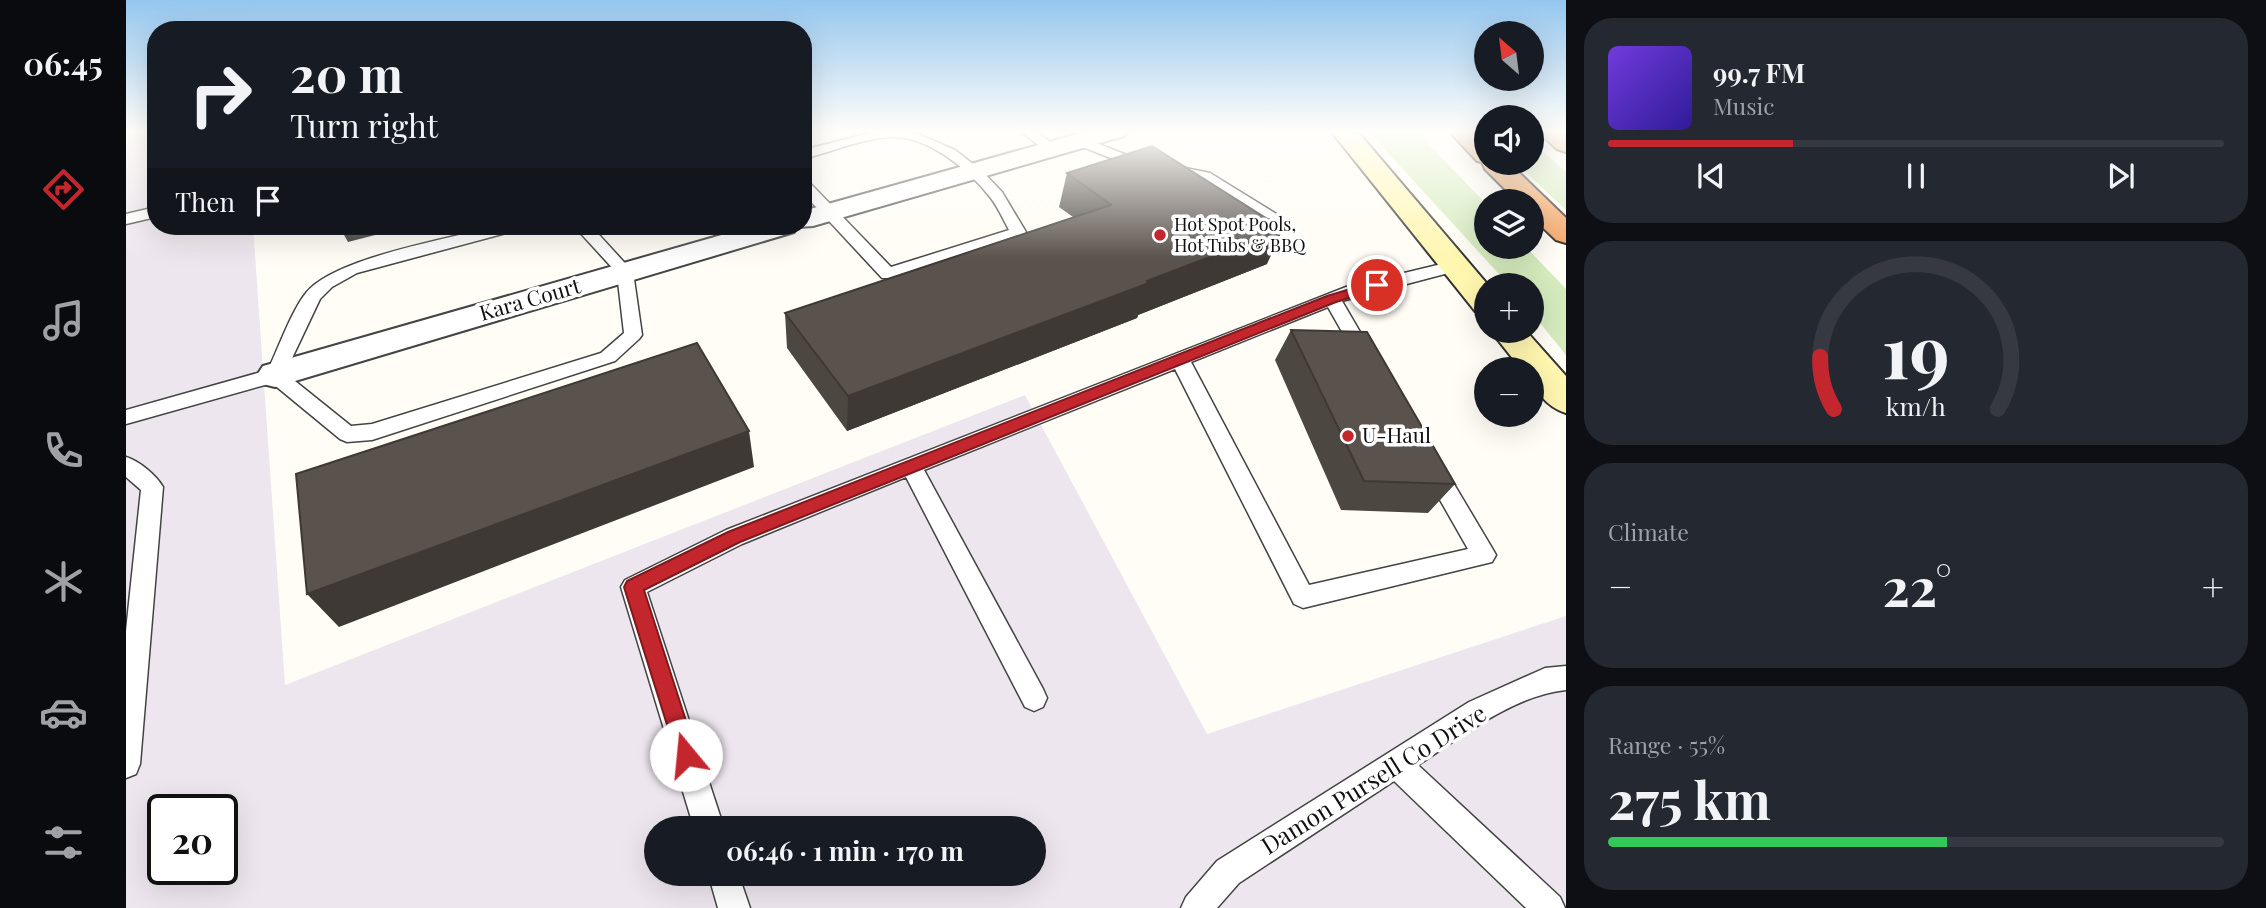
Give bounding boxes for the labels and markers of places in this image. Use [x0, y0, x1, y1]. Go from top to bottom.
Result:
place label: Hot Spot Pools, Hot Tubs & BBQ [1174, 212, 1306, 257]
marker: Hot Spot Pools, Hot Tubs & BBQ [1152, 227, 1168, 243]
pin [1347, 255, 1407, 315]
place label: U-Haul [1362, 420, 1431, 448]
marker: U-Haul [1340, 428, 1356, 444]

